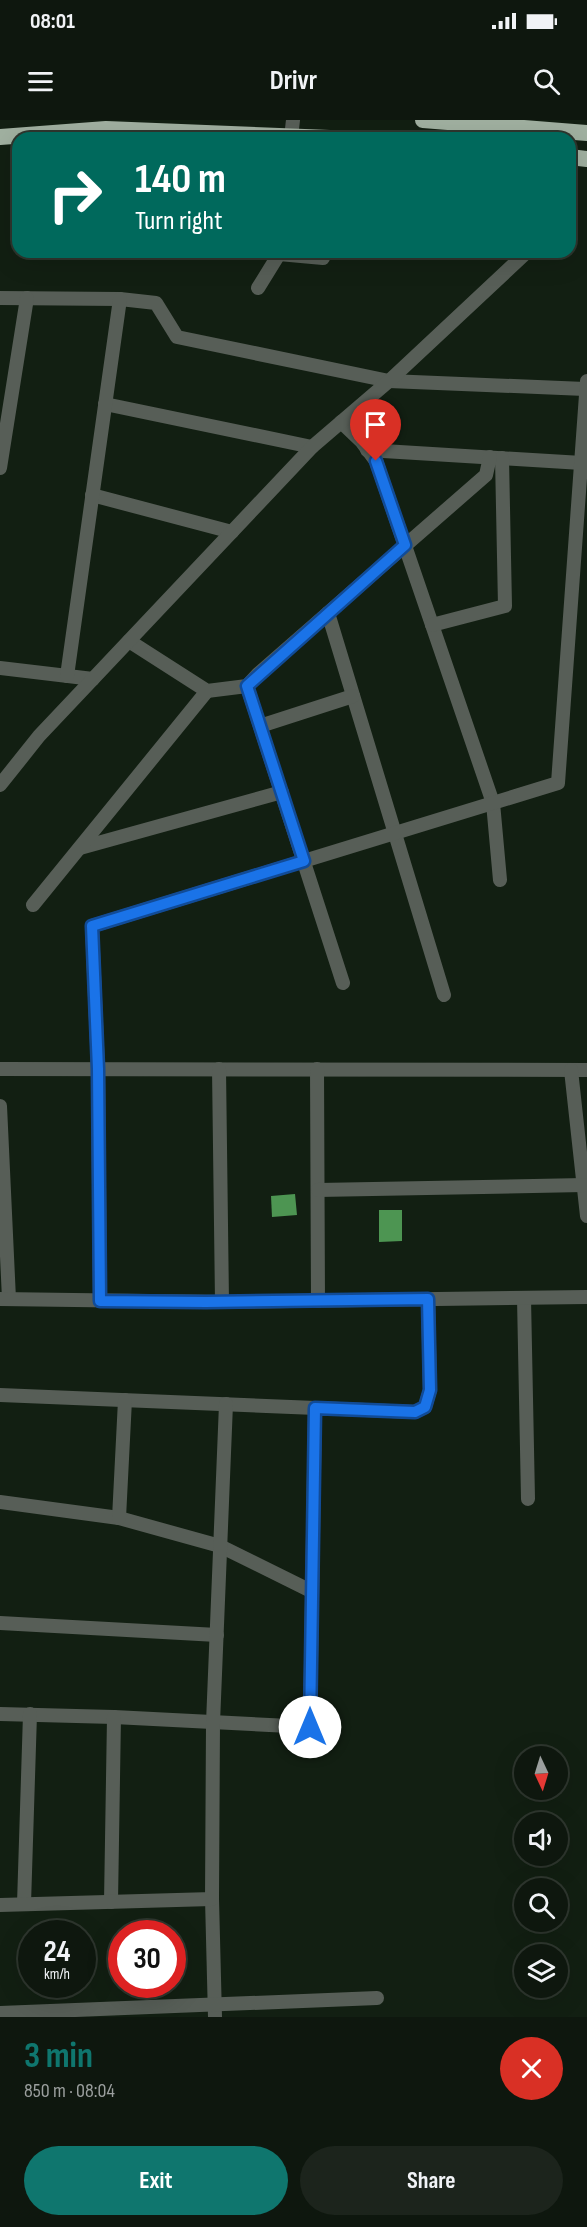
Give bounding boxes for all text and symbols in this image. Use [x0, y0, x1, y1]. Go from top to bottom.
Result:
text: 08:01 [30, 8, 75, 35]
icon: menu [24, 65, 57, 98]
text: Drivr [270, 65, 317, 97]
icon: search [530, 65, 563, 98]
text: 140 m [135, 154, 226, 205]
icon: right [36, 156, 114, 234]
text: Turn right [135, 205, 222, 237]
pin [350, 399, 401, 461]
icon: arrive [359, 408, 392, 441]
position arrow [278, 1695, 342, 1759]
north arrow [514, 1746, 568, 1800]
map controls [514, 1746, 568, 1998]
button: sound [514, 1812, 568, 1866]
button: search [514, 1878, 568, 1932]
speed limit sign: 30 [108, 1920, 186, 1998]
text: 24 [44, 1934, 70, 1970]
button: layers [514, 1944, 568, 1998]
text: km/h [44, 1965, 70, 1984]
text: 3 min [24, 2035, 93, 2078]
button: close [500, 2037, 563, 2100]
text: 850 m · 08:04 [24, 2079, 115, 2103]
button: Exit [24, 2146, 288, 2215]
button: Share [300, 2146, 563, 2215]

